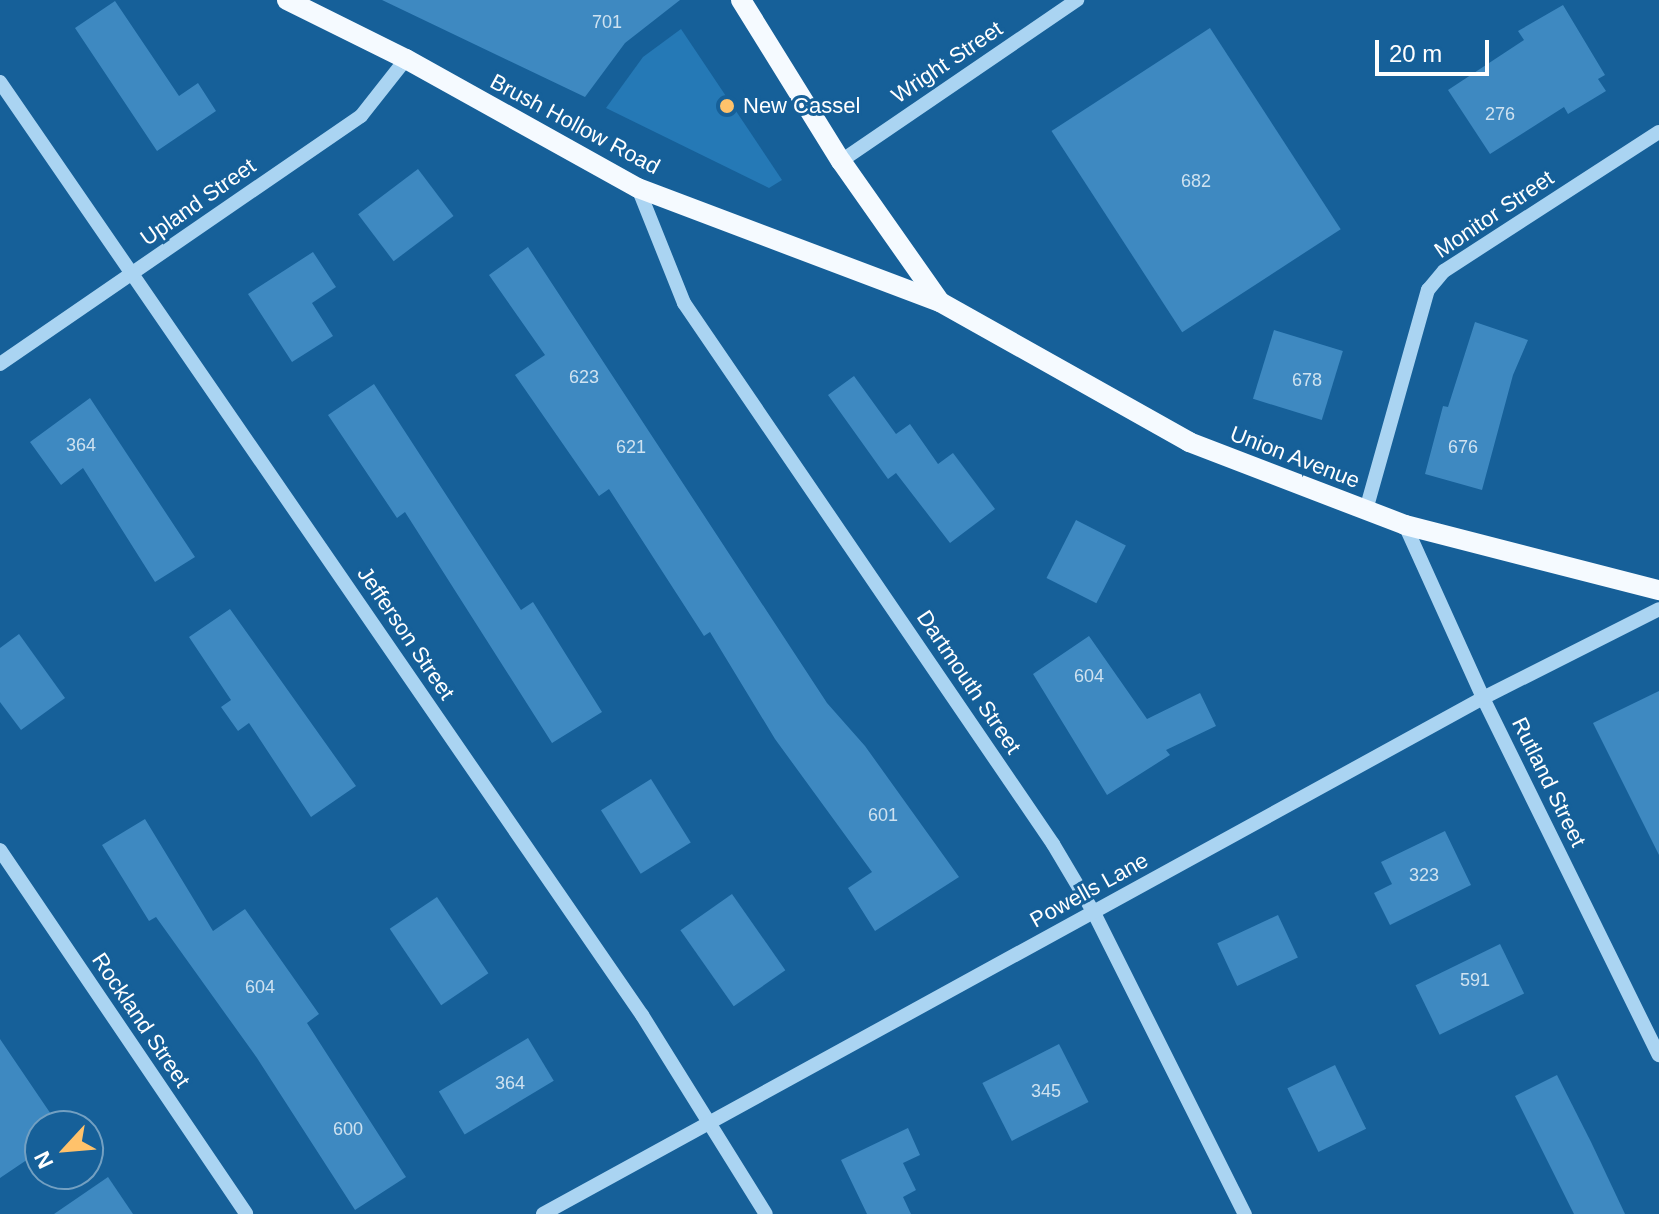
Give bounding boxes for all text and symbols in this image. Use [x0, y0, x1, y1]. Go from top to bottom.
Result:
house number: 701 [592, 11, 622, 33]
street label: Wright Street [887, 15, 1007, 109]
scale bar [1379, 24, 1493, 74]
text: 20 m [1389, 40, 1442, 67]
street label: Brush Hollow Road [486, 68, 664, 180]
place label: New Cassel [743, 93, 860, 119]
marker: New Cassel [718, 97, 736, 115]
house number: 276 [1485, 103, 1515, 125]
street label: Upland Street [135, 153, 261, 251]
street label: Monitor Street [1429, 164, 1559, 264]
house number: 682 [1181, 170, 1211, 192]
house number: 623 [569, 366, 599, 388]
house number: 678 [1292, 369, 1322, 391]
street label: Union Avenue [1226, 420, 1364, 494]
house number: 364 [66, 434, 96, 456]
house number: 621 [616, 436, 646, 458]
house number: 676 [1448, 436, 1478, 458]
street label: Jefferson Street [352, 561, 460, 705]
street label: Dartmouth Street [911, 605, 1027, 759]
house number: 604 [1074, 665, 1104, 687]
street label: Rutland Street [1506, 713, 1592, 851]
house number: 601 [868, 804, 898, 826]
street label: Powells Lane [1025, 847, 1153, 933]
house number: 323 [1409, 864, 1439, 886]
street label: Rockland Street [86, 948, 196, 1092]
house number: 591 [1460, 969, 1490, 991]
house number: 604 [245, 976, 275, 998]
house number: 364 [495, 1072, 525, 1094]
house number: 345 [1031, 1080, 1061, 1102]
north arrow [24, 1110, 104, 1190]
house number: 600 [333, 1118, 363, 1140]
text: N [29, 1147, 58, 1172]

